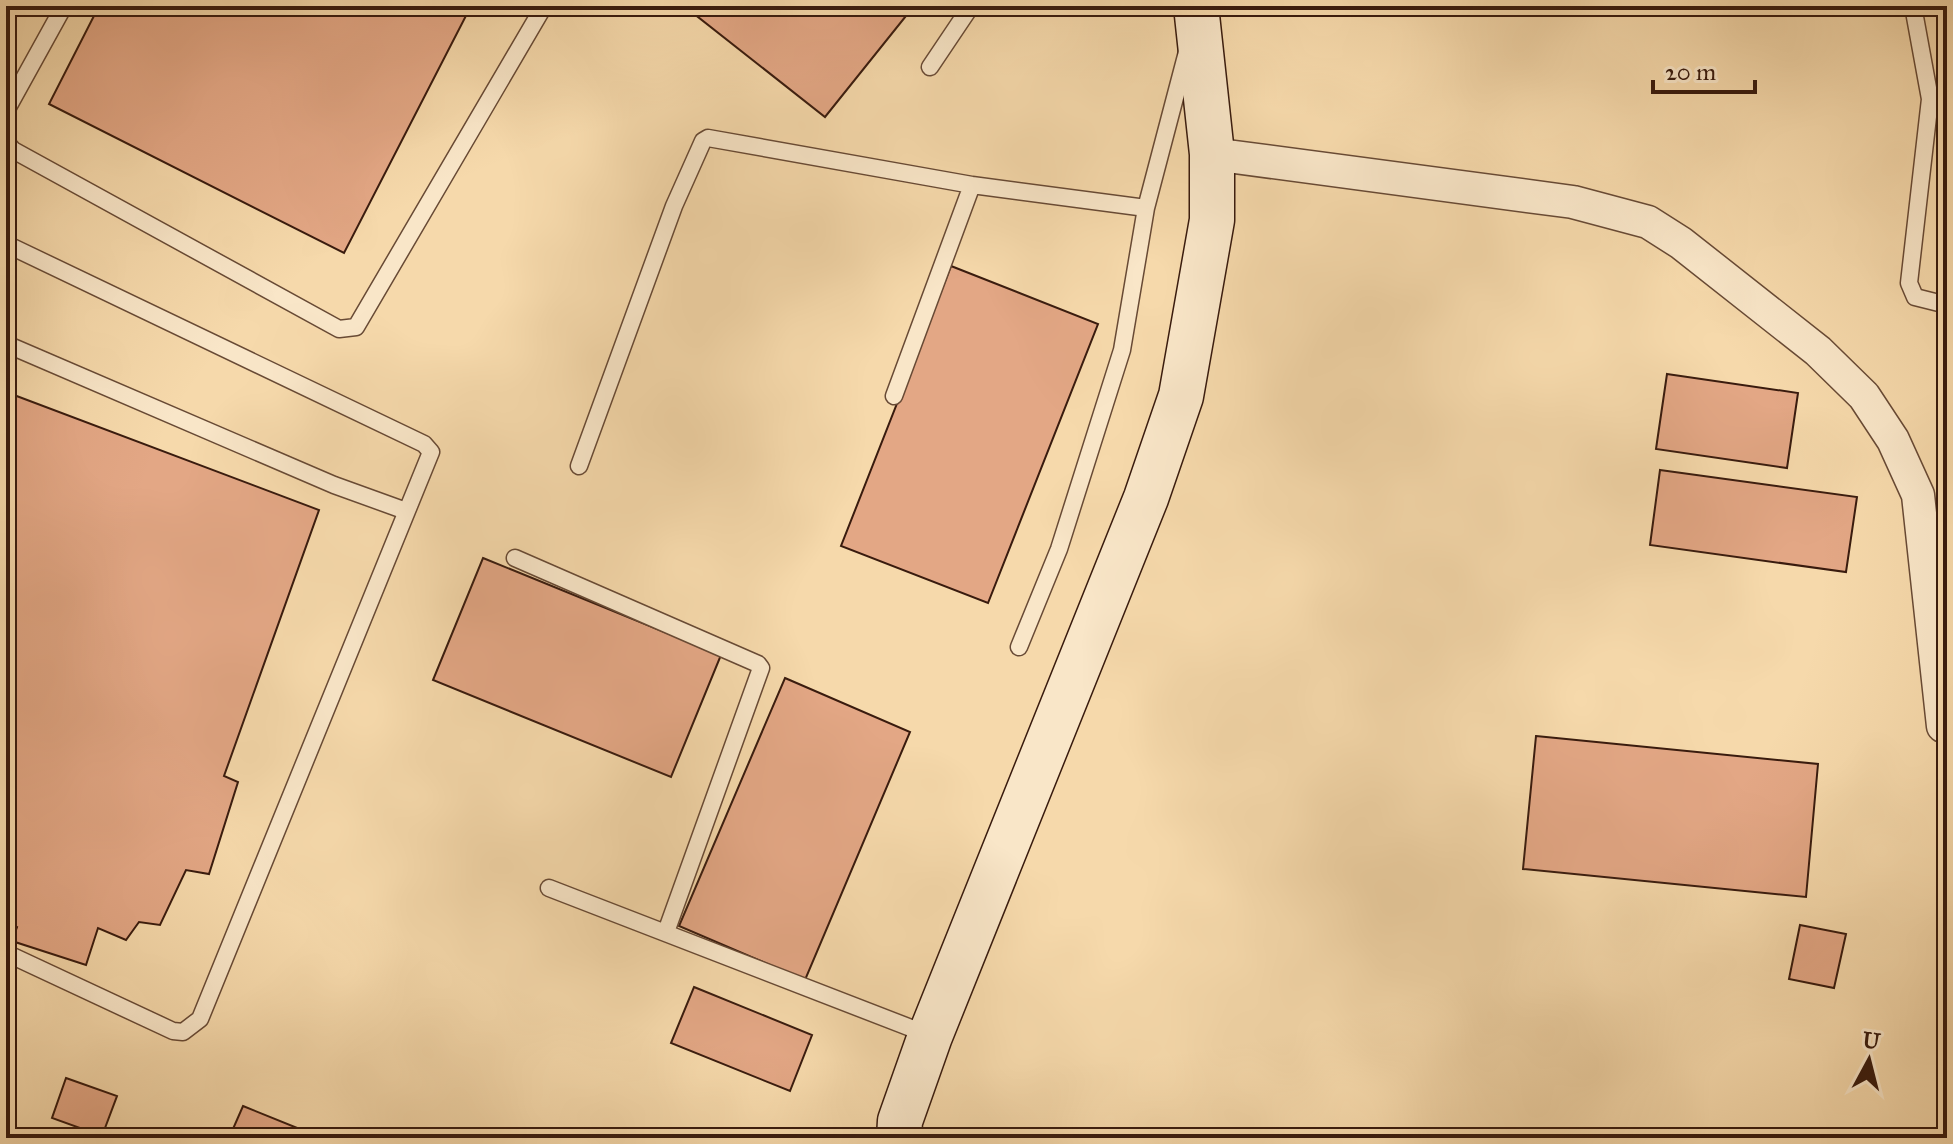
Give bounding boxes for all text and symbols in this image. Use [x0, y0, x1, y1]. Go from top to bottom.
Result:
scale bar [1653, 44, 1755, 94]
text: 20 m [1665, 57, 1716, 87]
north arrow [1829, 1020, 1909, 1100]
text: U [1861, 1026, 1882, 1055]

